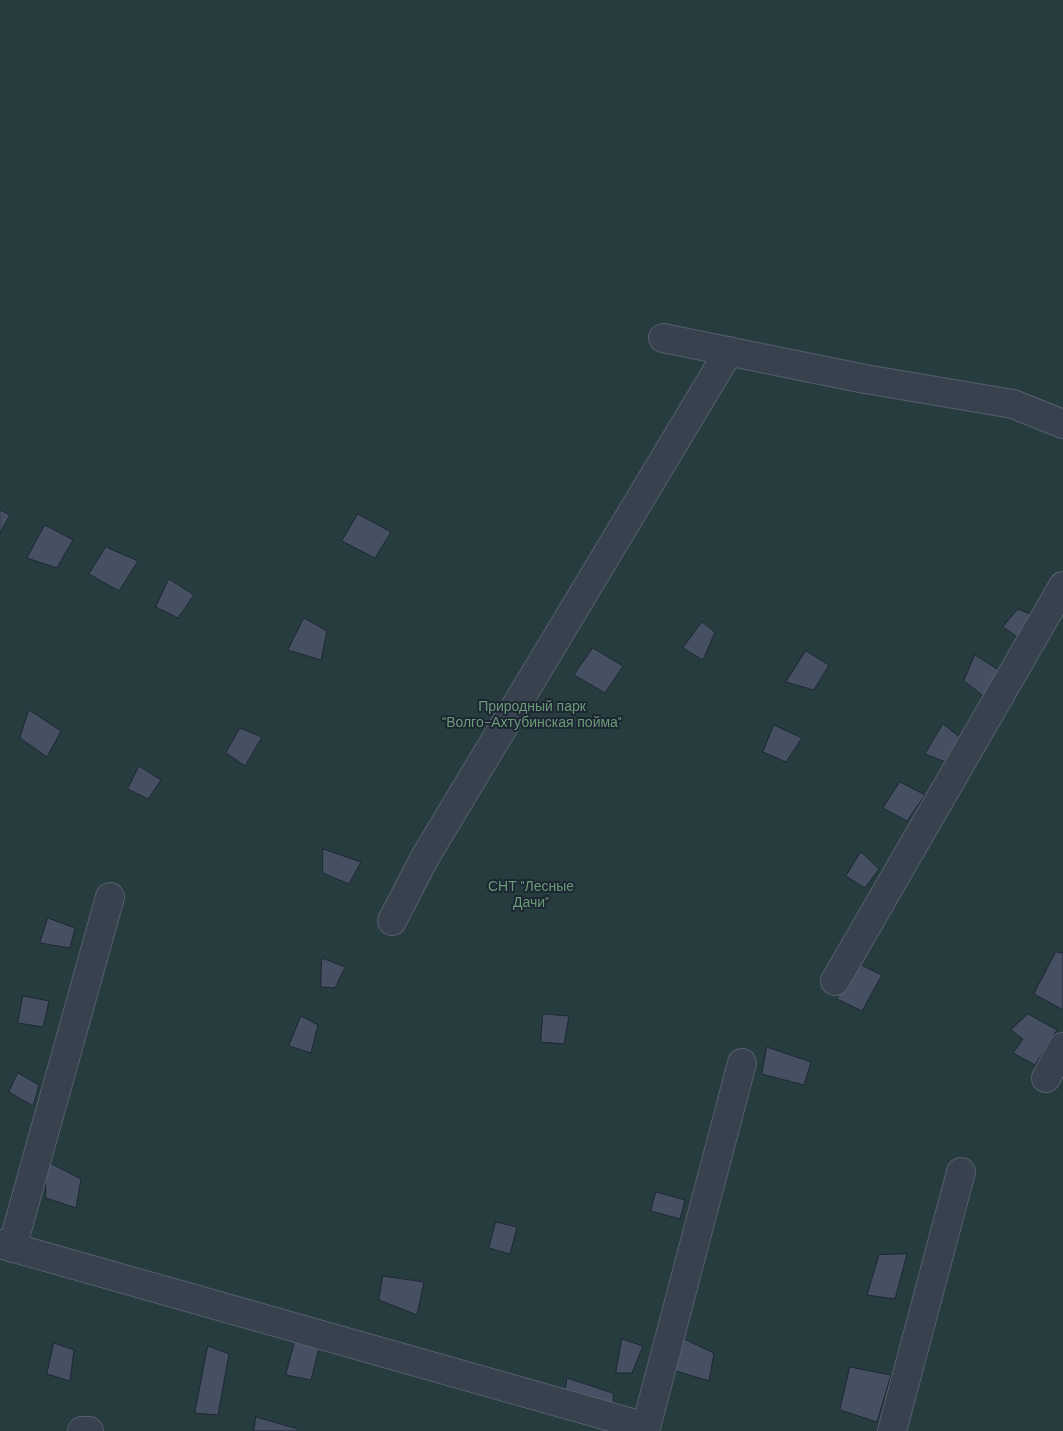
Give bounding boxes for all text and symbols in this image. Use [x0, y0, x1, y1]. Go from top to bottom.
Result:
park label: Природный парк "Волго-Ахтубинская пойма" [442, 699, 622, 732]
park label: СНТ "Лесные Дачи" [488, 879, 574, 912]

